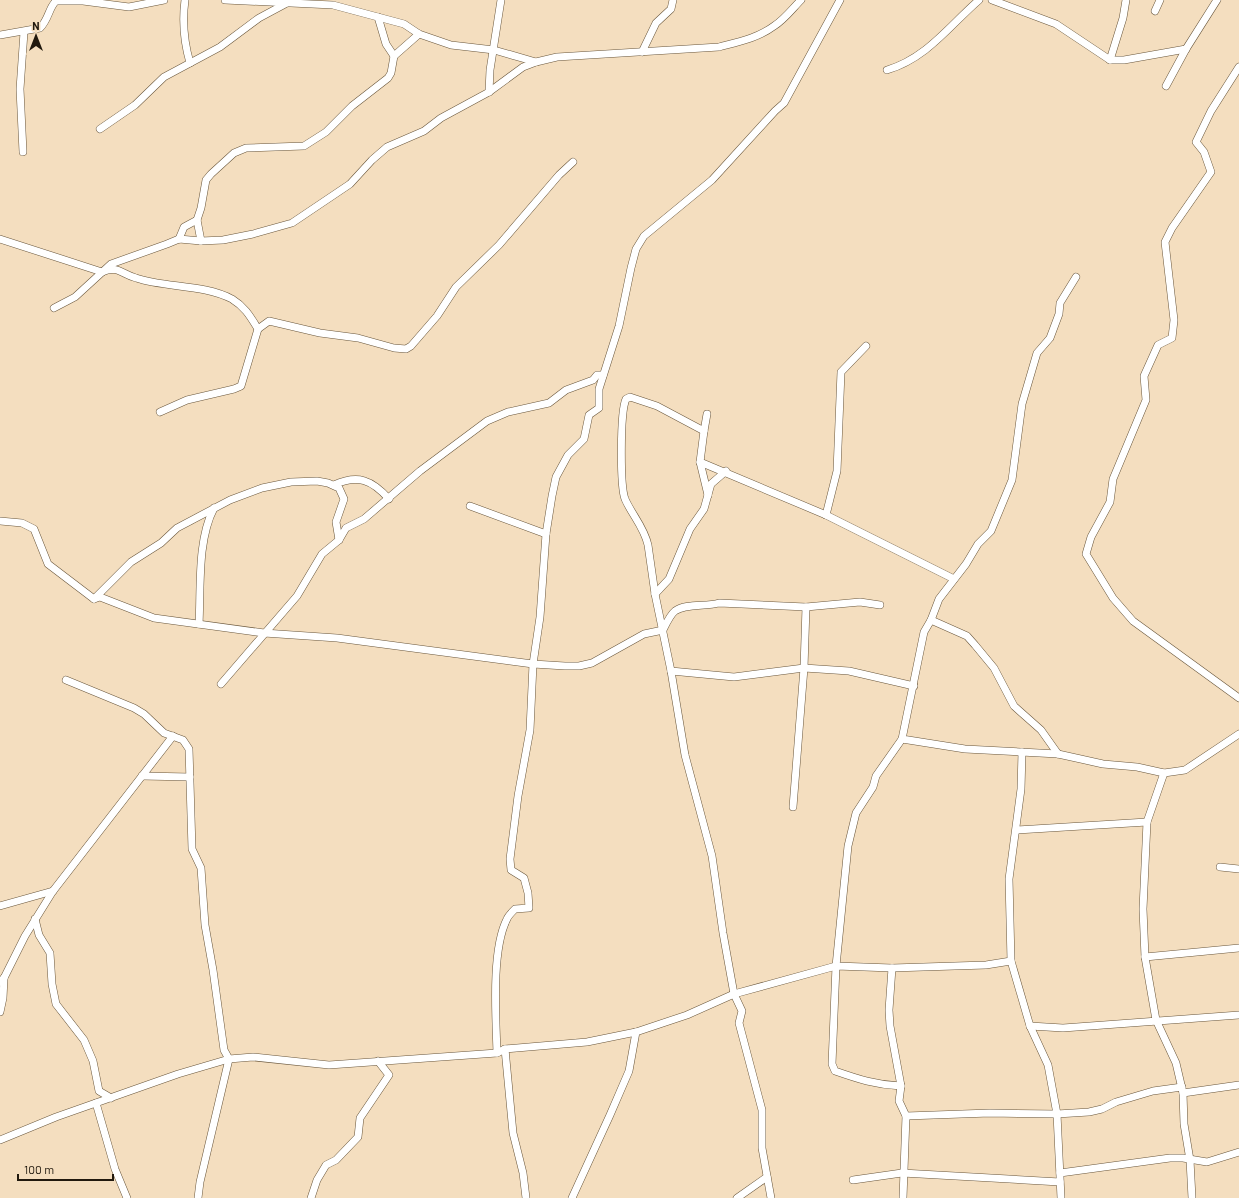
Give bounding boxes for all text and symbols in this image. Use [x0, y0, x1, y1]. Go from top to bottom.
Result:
north arrow [16, 16, 56, 56]
text: N [32, 19, 40, 32]
scale bar [18, 1156, 113, 1182]
text: 100 m [24, 1162, 54, 1176]

